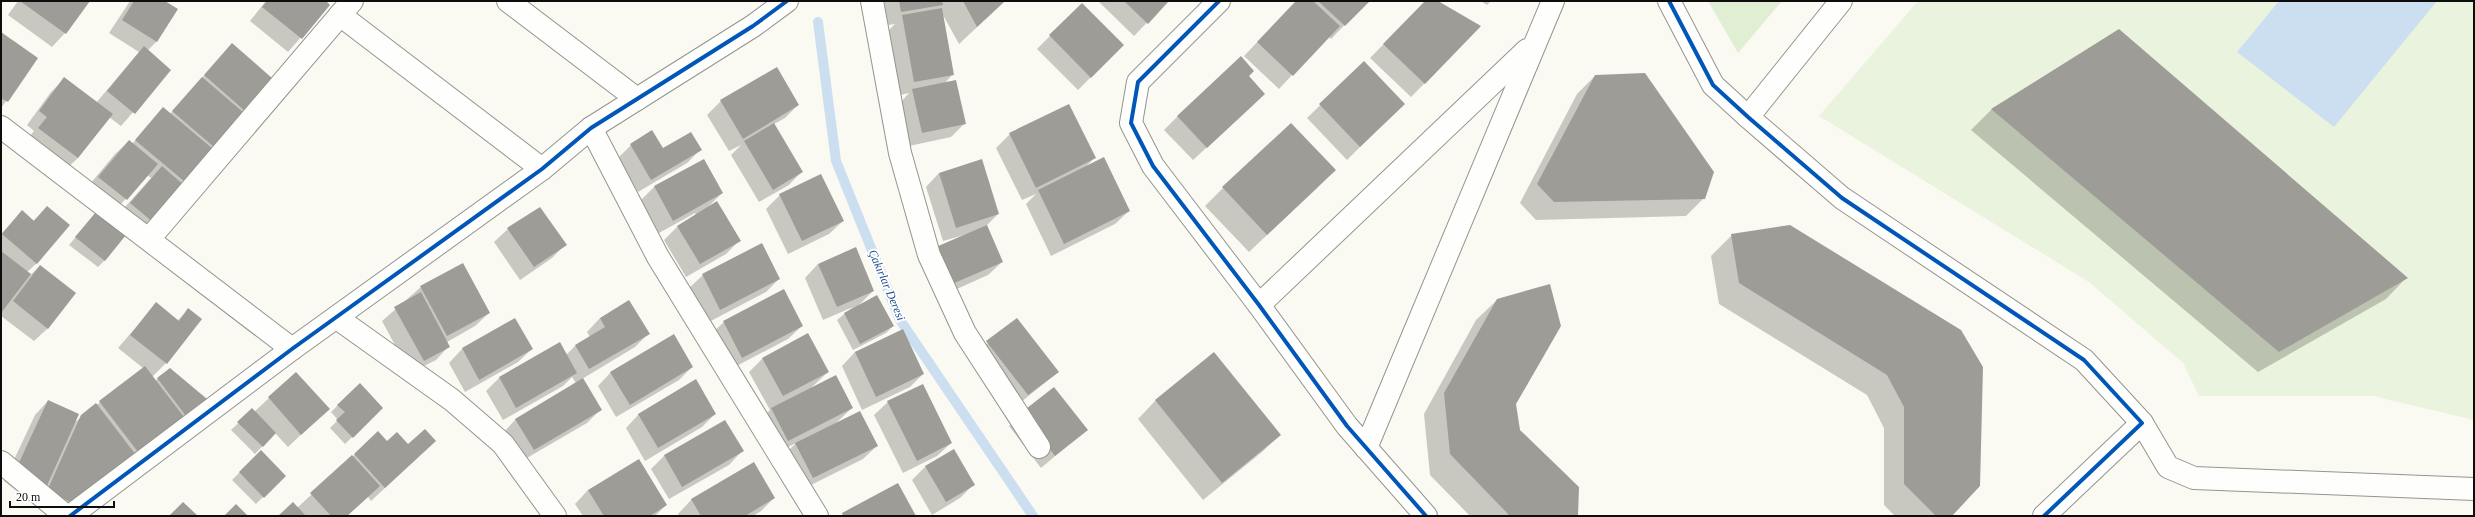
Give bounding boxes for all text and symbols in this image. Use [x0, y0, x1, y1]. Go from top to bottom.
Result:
water label: Çakırlar Deresi [866, 247, 908, 323]
scale bar [10, 483, 114, 509]
text: 20 m [16, 490, 41, 504]

